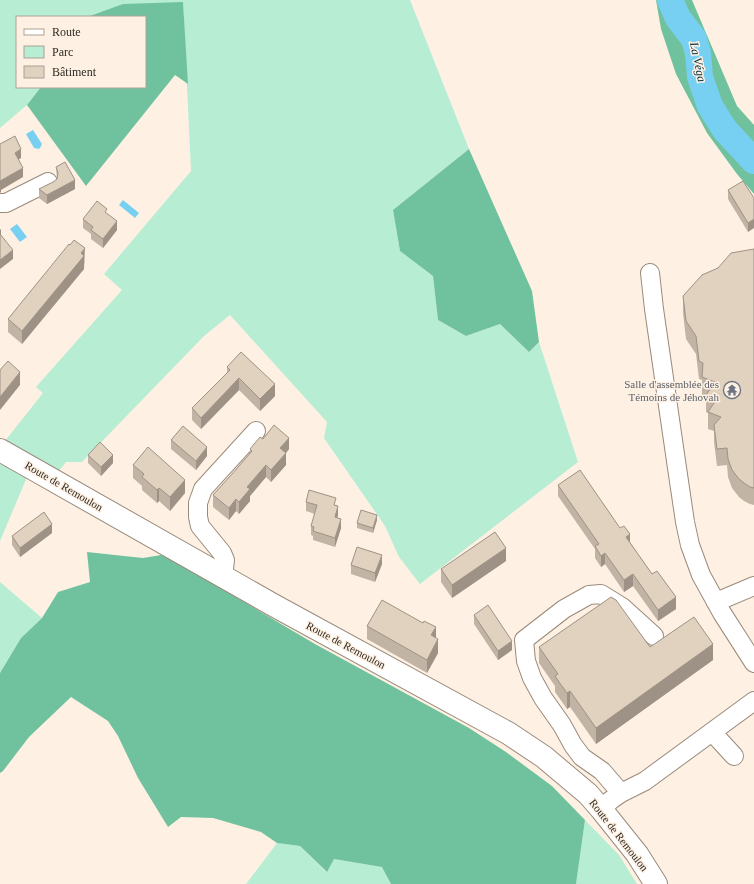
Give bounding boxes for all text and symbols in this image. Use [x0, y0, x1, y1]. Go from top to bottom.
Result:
legend [16, 16, 146, 88]
text: Route [52, 25, 81, 39]
water label: La Véga [687, 40, 709, 83]
text: Parc [52, 45, 73, 59]
text: Bâtiment [52, 65, 97, 79]
place label: Salle d'assemblée des Témoins de Jéhovah [624, 378, 719, 403]
temple icon: Salle d'assemblée des Témoins de Jéhovah [722, 380, 742, 400]
street label: Route de Remoulon [23, 459, 106, 513]
street label: Route de Remoulon [304, 619, 388, 671]
street label: Route de Remoulon [587, 797, 651, 874]

